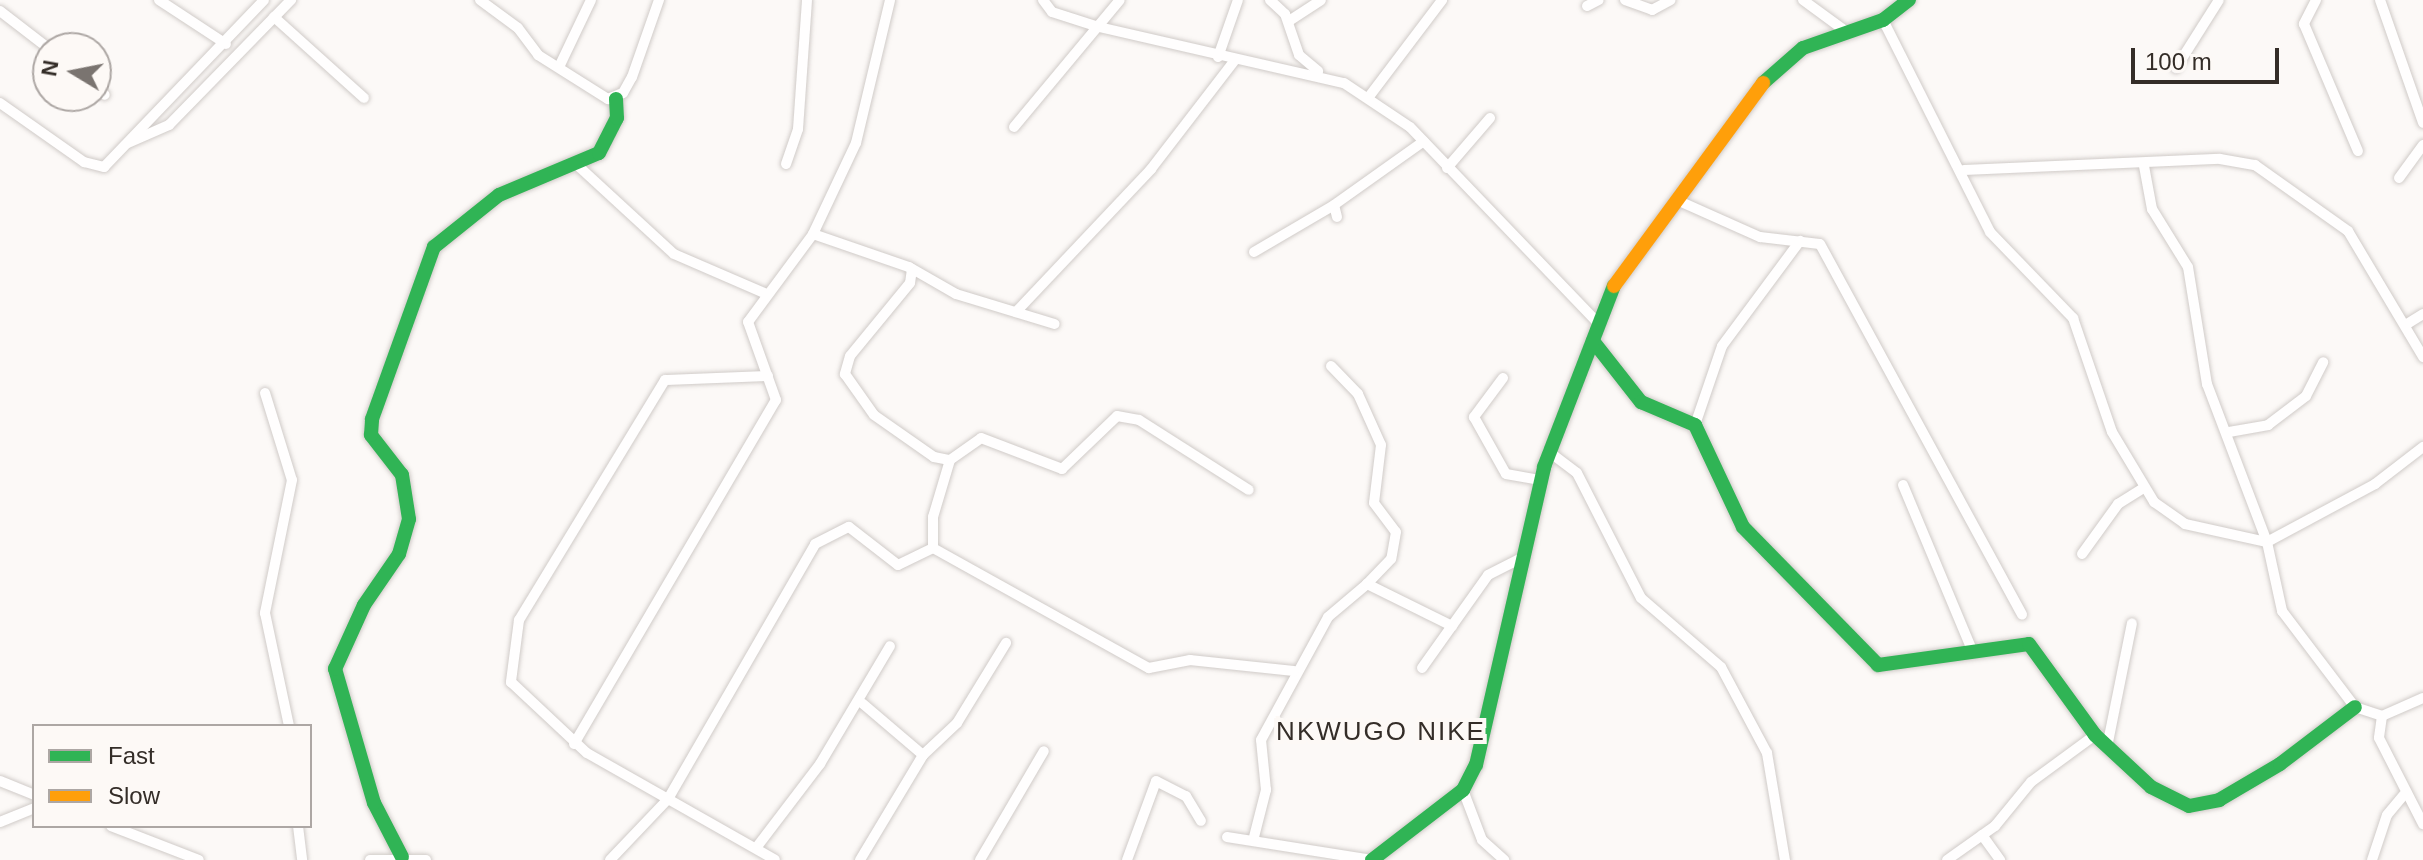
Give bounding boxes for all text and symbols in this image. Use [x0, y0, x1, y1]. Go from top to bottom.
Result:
north arrow [32, 32, 112, 112]
scale bar [2135, 32, 2283, 82]
text: 100 m [2145, 48, 2212, 75]
text: N [36, 58, 64, 78]
district label: NKWUGO NIKE [1276, 716, 1486, 748]
legend [32, 724, 312, 828]
text: Fast [108, 742, 155, 769]
text: Slow [108, 782, 160, 809]

